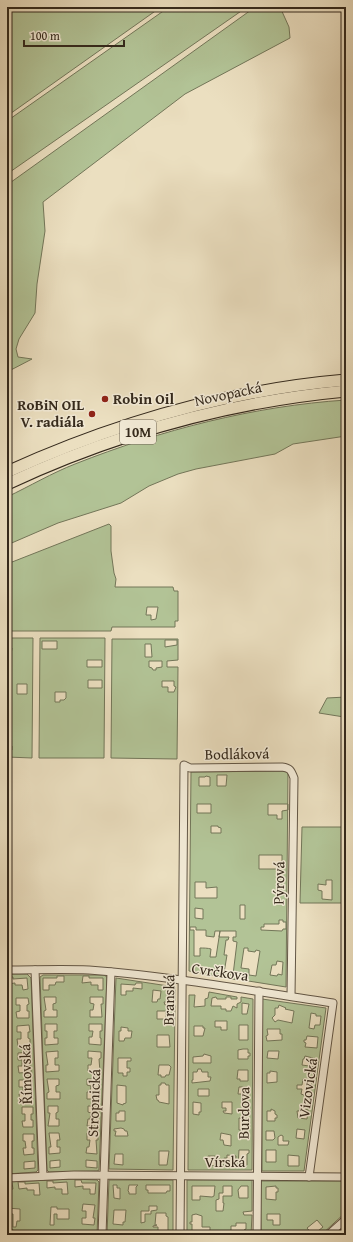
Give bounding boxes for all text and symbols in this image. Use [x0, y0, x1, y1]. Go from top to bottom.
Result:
scale bar [24, 22, 124, 48]
text: 100 m [30, 27, 60, 44]
street label: Novopacká [192, 376, 263, 411]
place label: Robin Oil [113, 388, 174, 409]
place label: RoBiN OIL V. radiála [17, 394, 84, 432]
marker: Robin Oil [100, 394, 110, 404]
marker: RoBiN OIL V. radiála [87, 409, 97, 419]
road number: 10M [120, 420, 156, 444]
street label: Bodláková [204, 742, 270, 765]
street label: Pýrová [268, 861, 289, 905]
street label: Cvrčkova [190, 957, 250, 986]
street label: Branská [158, 974, 179, 1026]
street label: Římovská [14, 1043, 37, 1105]
street label: Vizovická [293, 1056, 322, 1119]
street label: Stropnická [82, 1069, 105, 1137]
street label: Burdova [233, 1087, 254, 1139]
street label: Vírská [205, 1151, 245, 1172]

